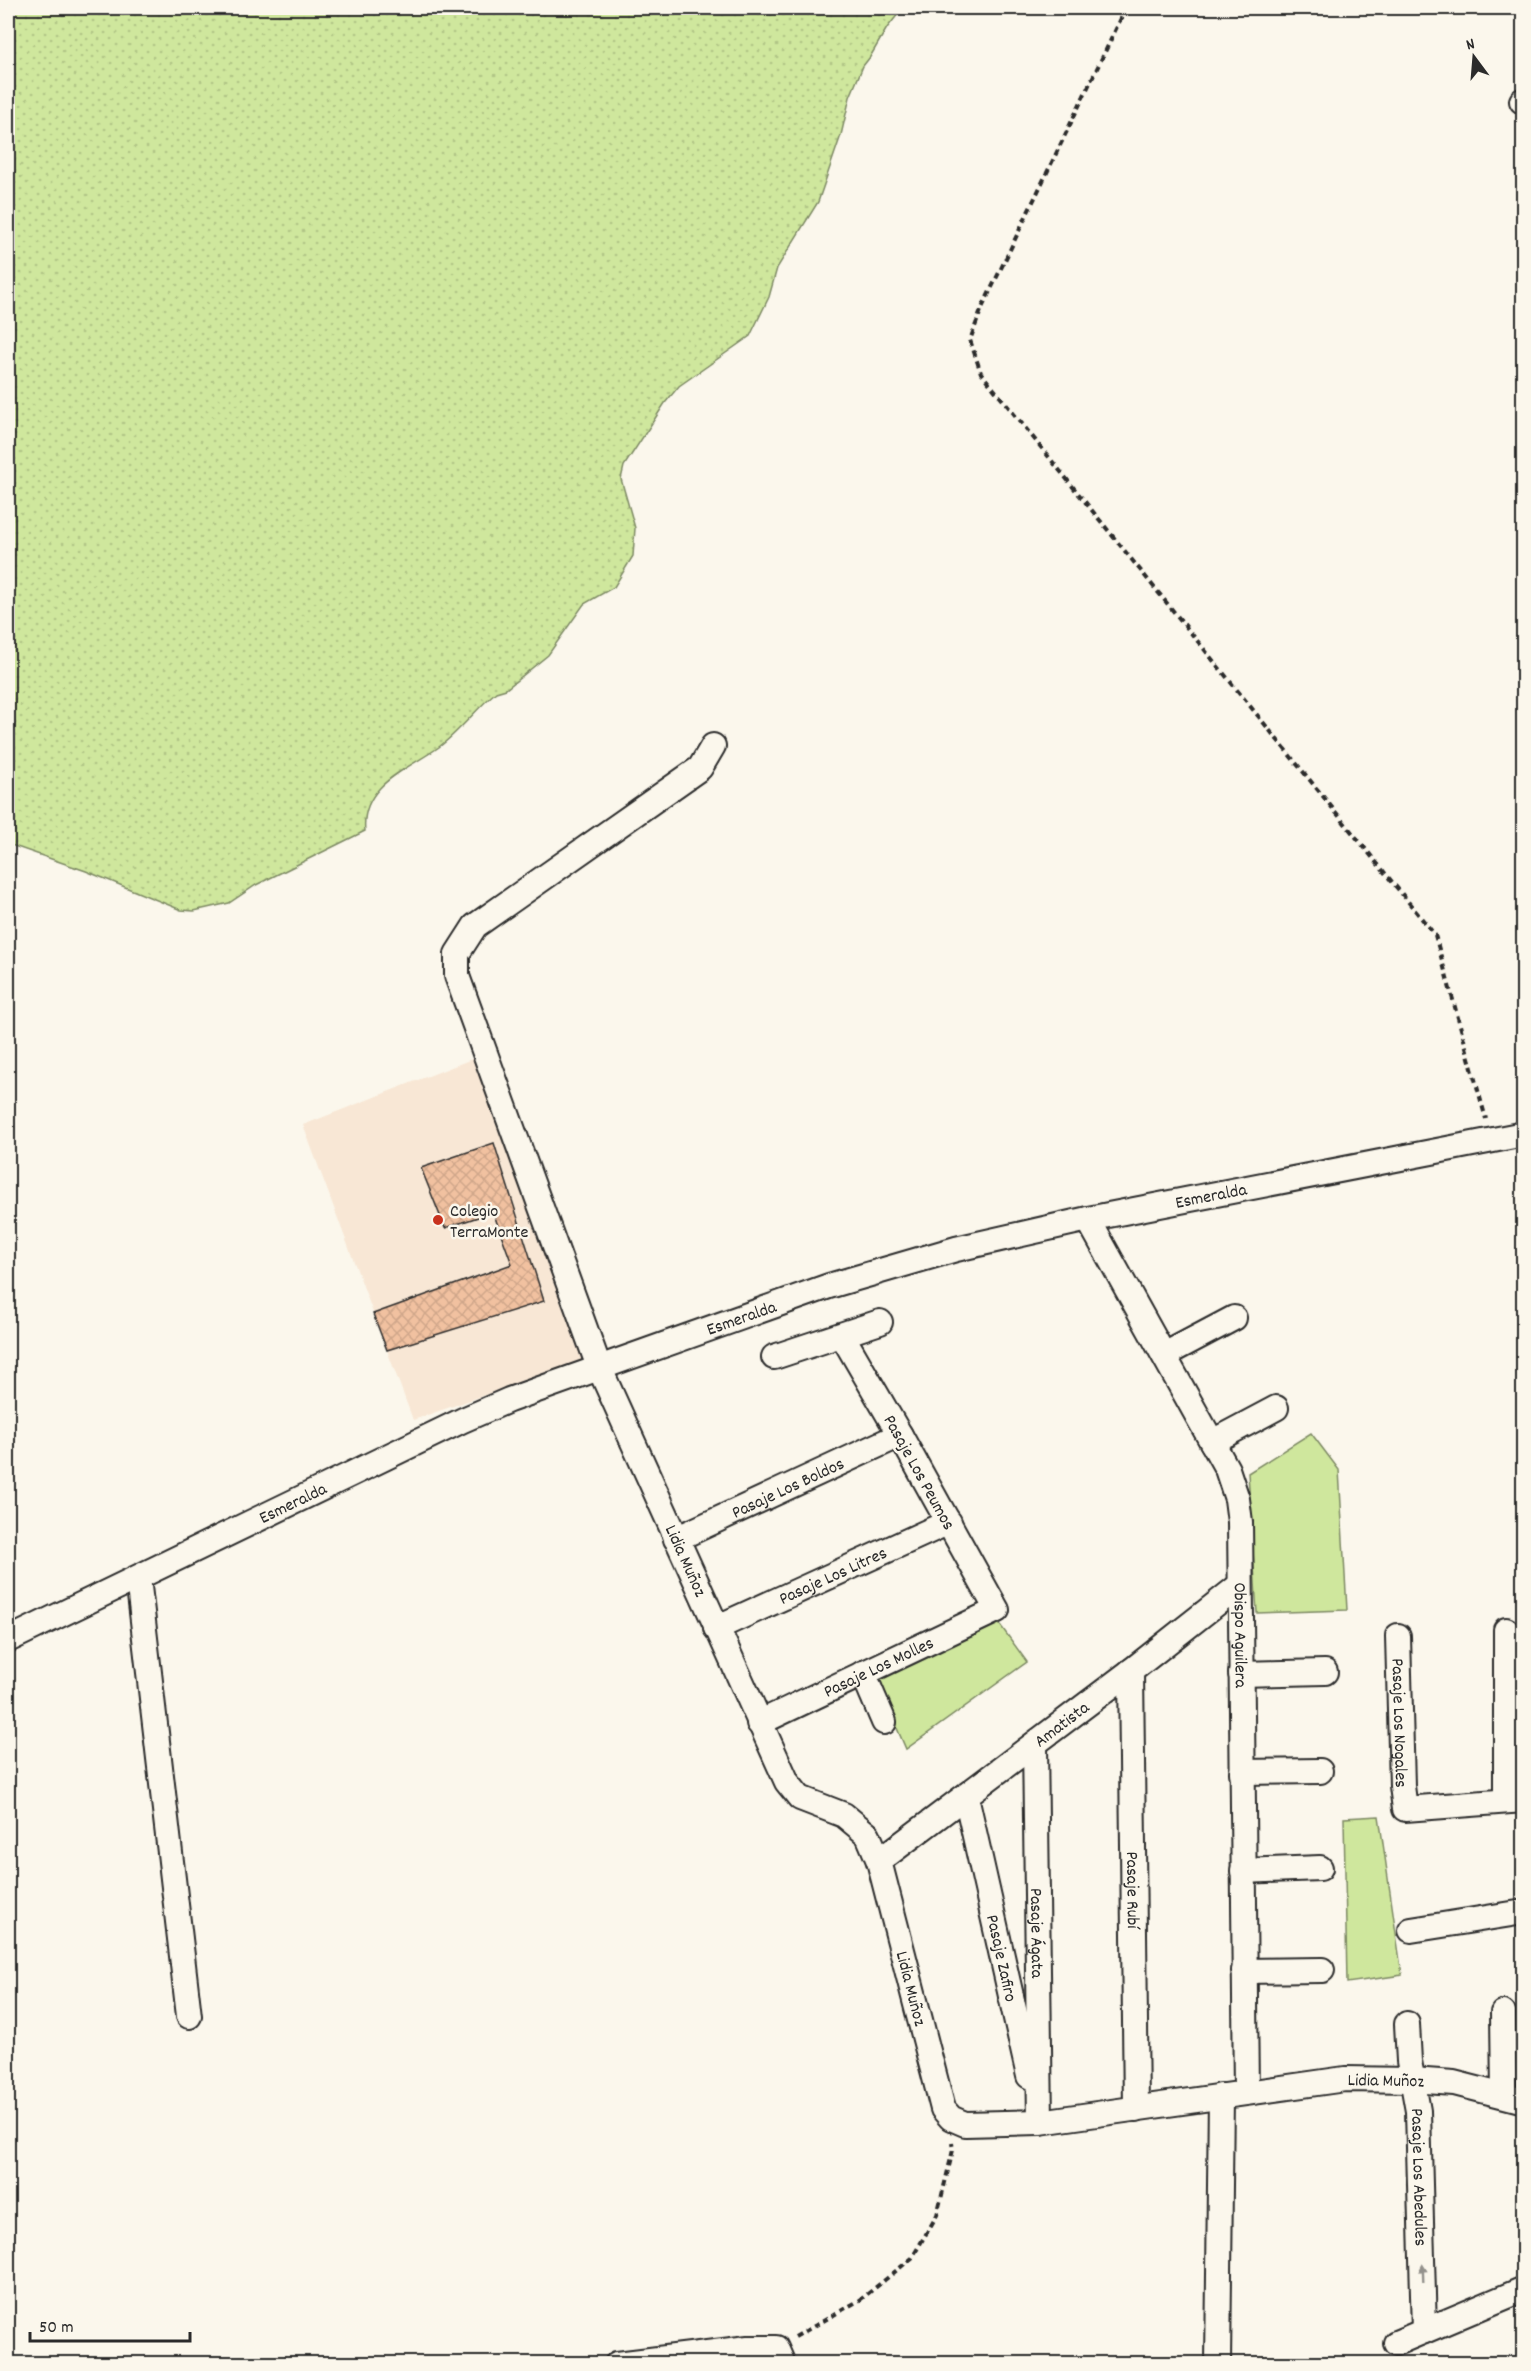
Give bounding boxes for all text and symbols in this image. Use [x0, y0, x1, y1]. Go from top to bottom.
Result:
north arrow [1444, 27, 1504, 87]
text: N [1464, 33, 1478, 57]
street label: Esmeralda [1173, 1178, 1250, 1217]
place label: Colegio TerraMonte [450, 1200, 528, 1246]
marker: Colegio TerraMonte [431, 1213, 445, 1227]
street label: Esmeralda [704, 1296, 781, 1344]
street label: Pasaje Los Peumos [876, 1411, 960, 1535]
street label: Pasaje Los Boldos [728, 1453, 849, 1526]
street label: Esmeralda [256, 1477, 332, 1532]
street label: Lidia Muñoz [657, 1521, 712, 1602]
street label: Pasaje Los Litres [776, 1542, 892, 1613]
street label: Obispo Aguilera [1226, 1582, 1252, 1689]
street label: Pasaje Los Molles [820, 1632, 939, 1705]
street label: Pasaje Los Nogales [1384, 1658, 1412, 1788]
street label: Amatista [1030, 1696, 1096, 1755]
street label: Pasaje Rubí [1118, 1851, 1144, 1930]
street label: Pasaje Ágata [1022, 1888, 1048, 1979]
street label: Pasaje Zafiro [978, 1912, 1022, 2005]
street label: Lidia Muñoz [888, 1949, 931, 2029]
street label: Lidia Muñoz [1347, 2069, 1425, 2096]
street label: Pasaje Los Abedules [1403, 2108, 1432, 2247]
one-way arrow [1418, 2263, 1427, 2282]
scale bar [30, 2305, 190, 2343]
text: 50 m [39, 2316, 74, 2341]

